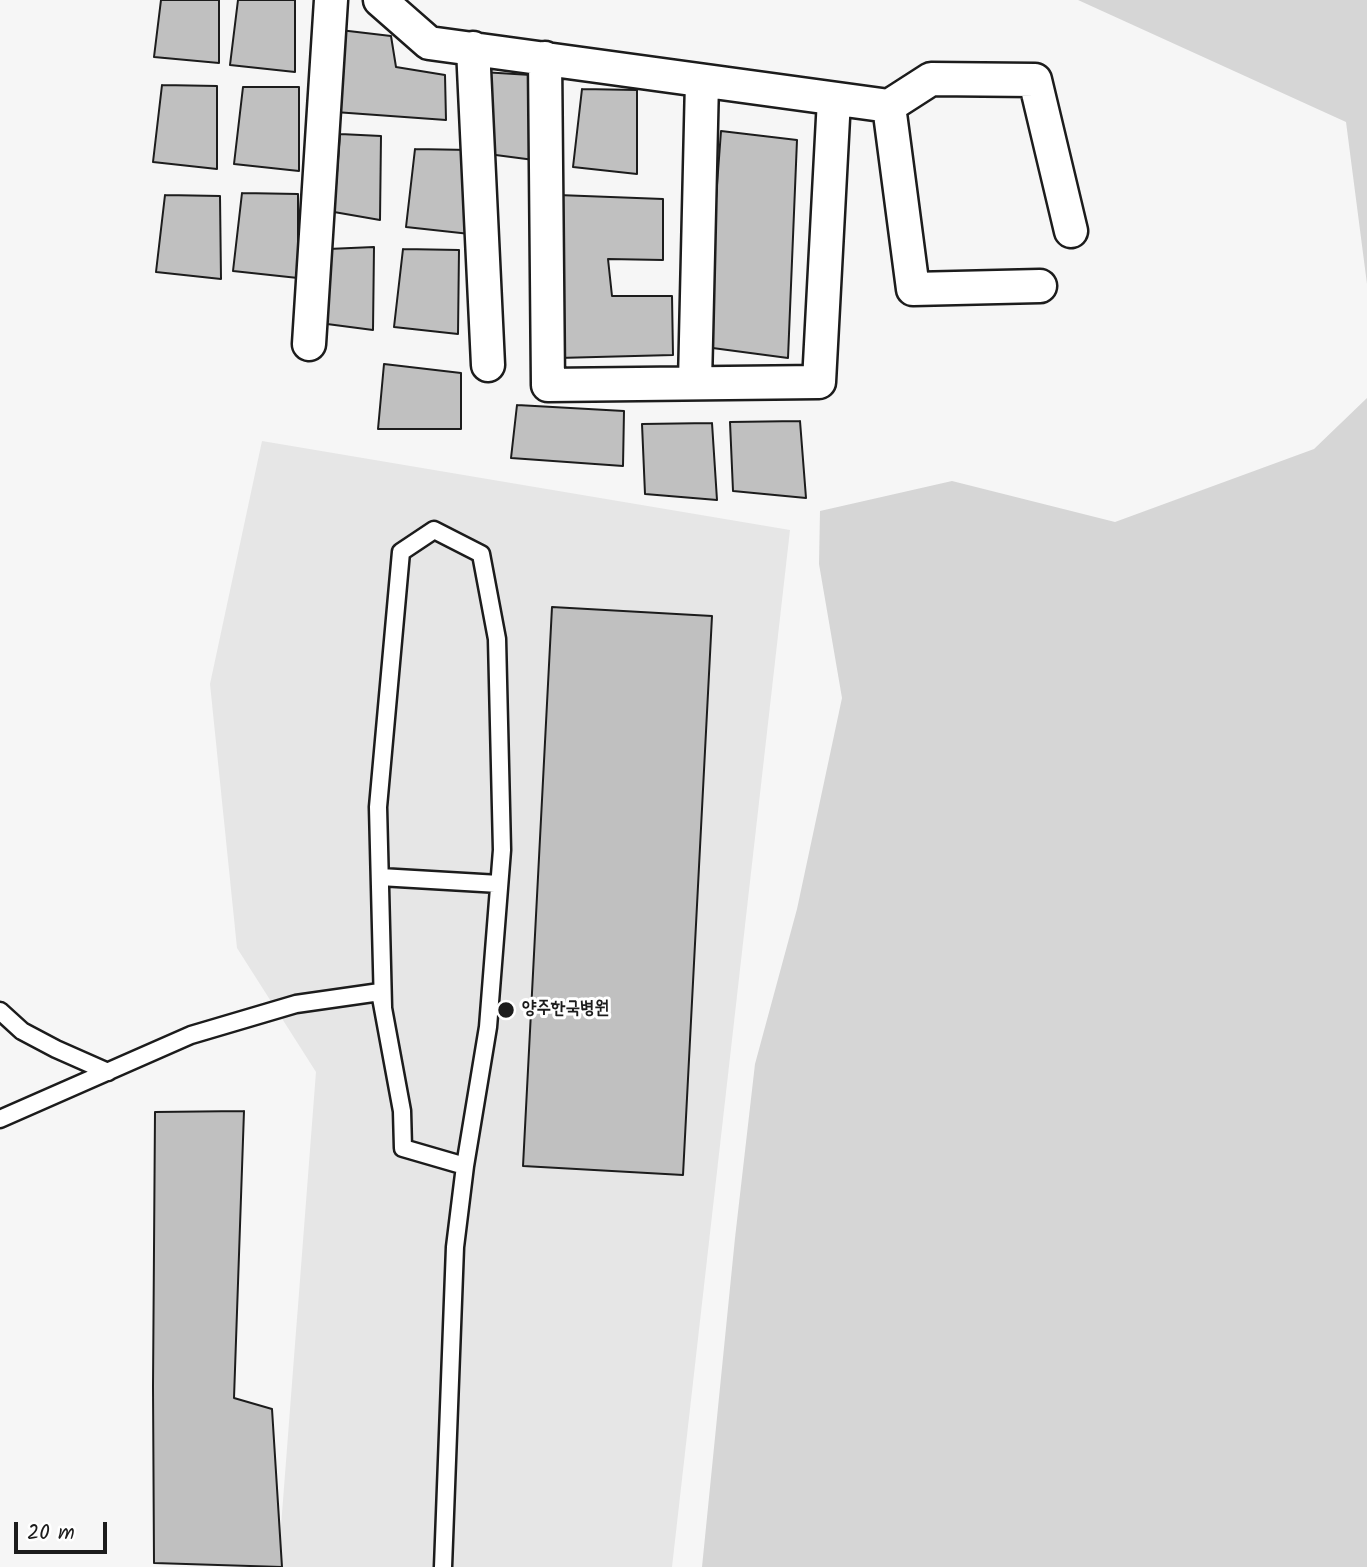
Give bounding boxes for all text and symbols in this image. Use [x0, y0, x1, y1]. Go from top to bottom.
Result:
place label: 양주한국병원 [522, 999, 609, 1021]
marker: 양주한국병원 [496, 1000, 516, 1020]
scale bar [18, 1508, 110, 1552]
text: 20 m [27, 1517, 75, 1550]

